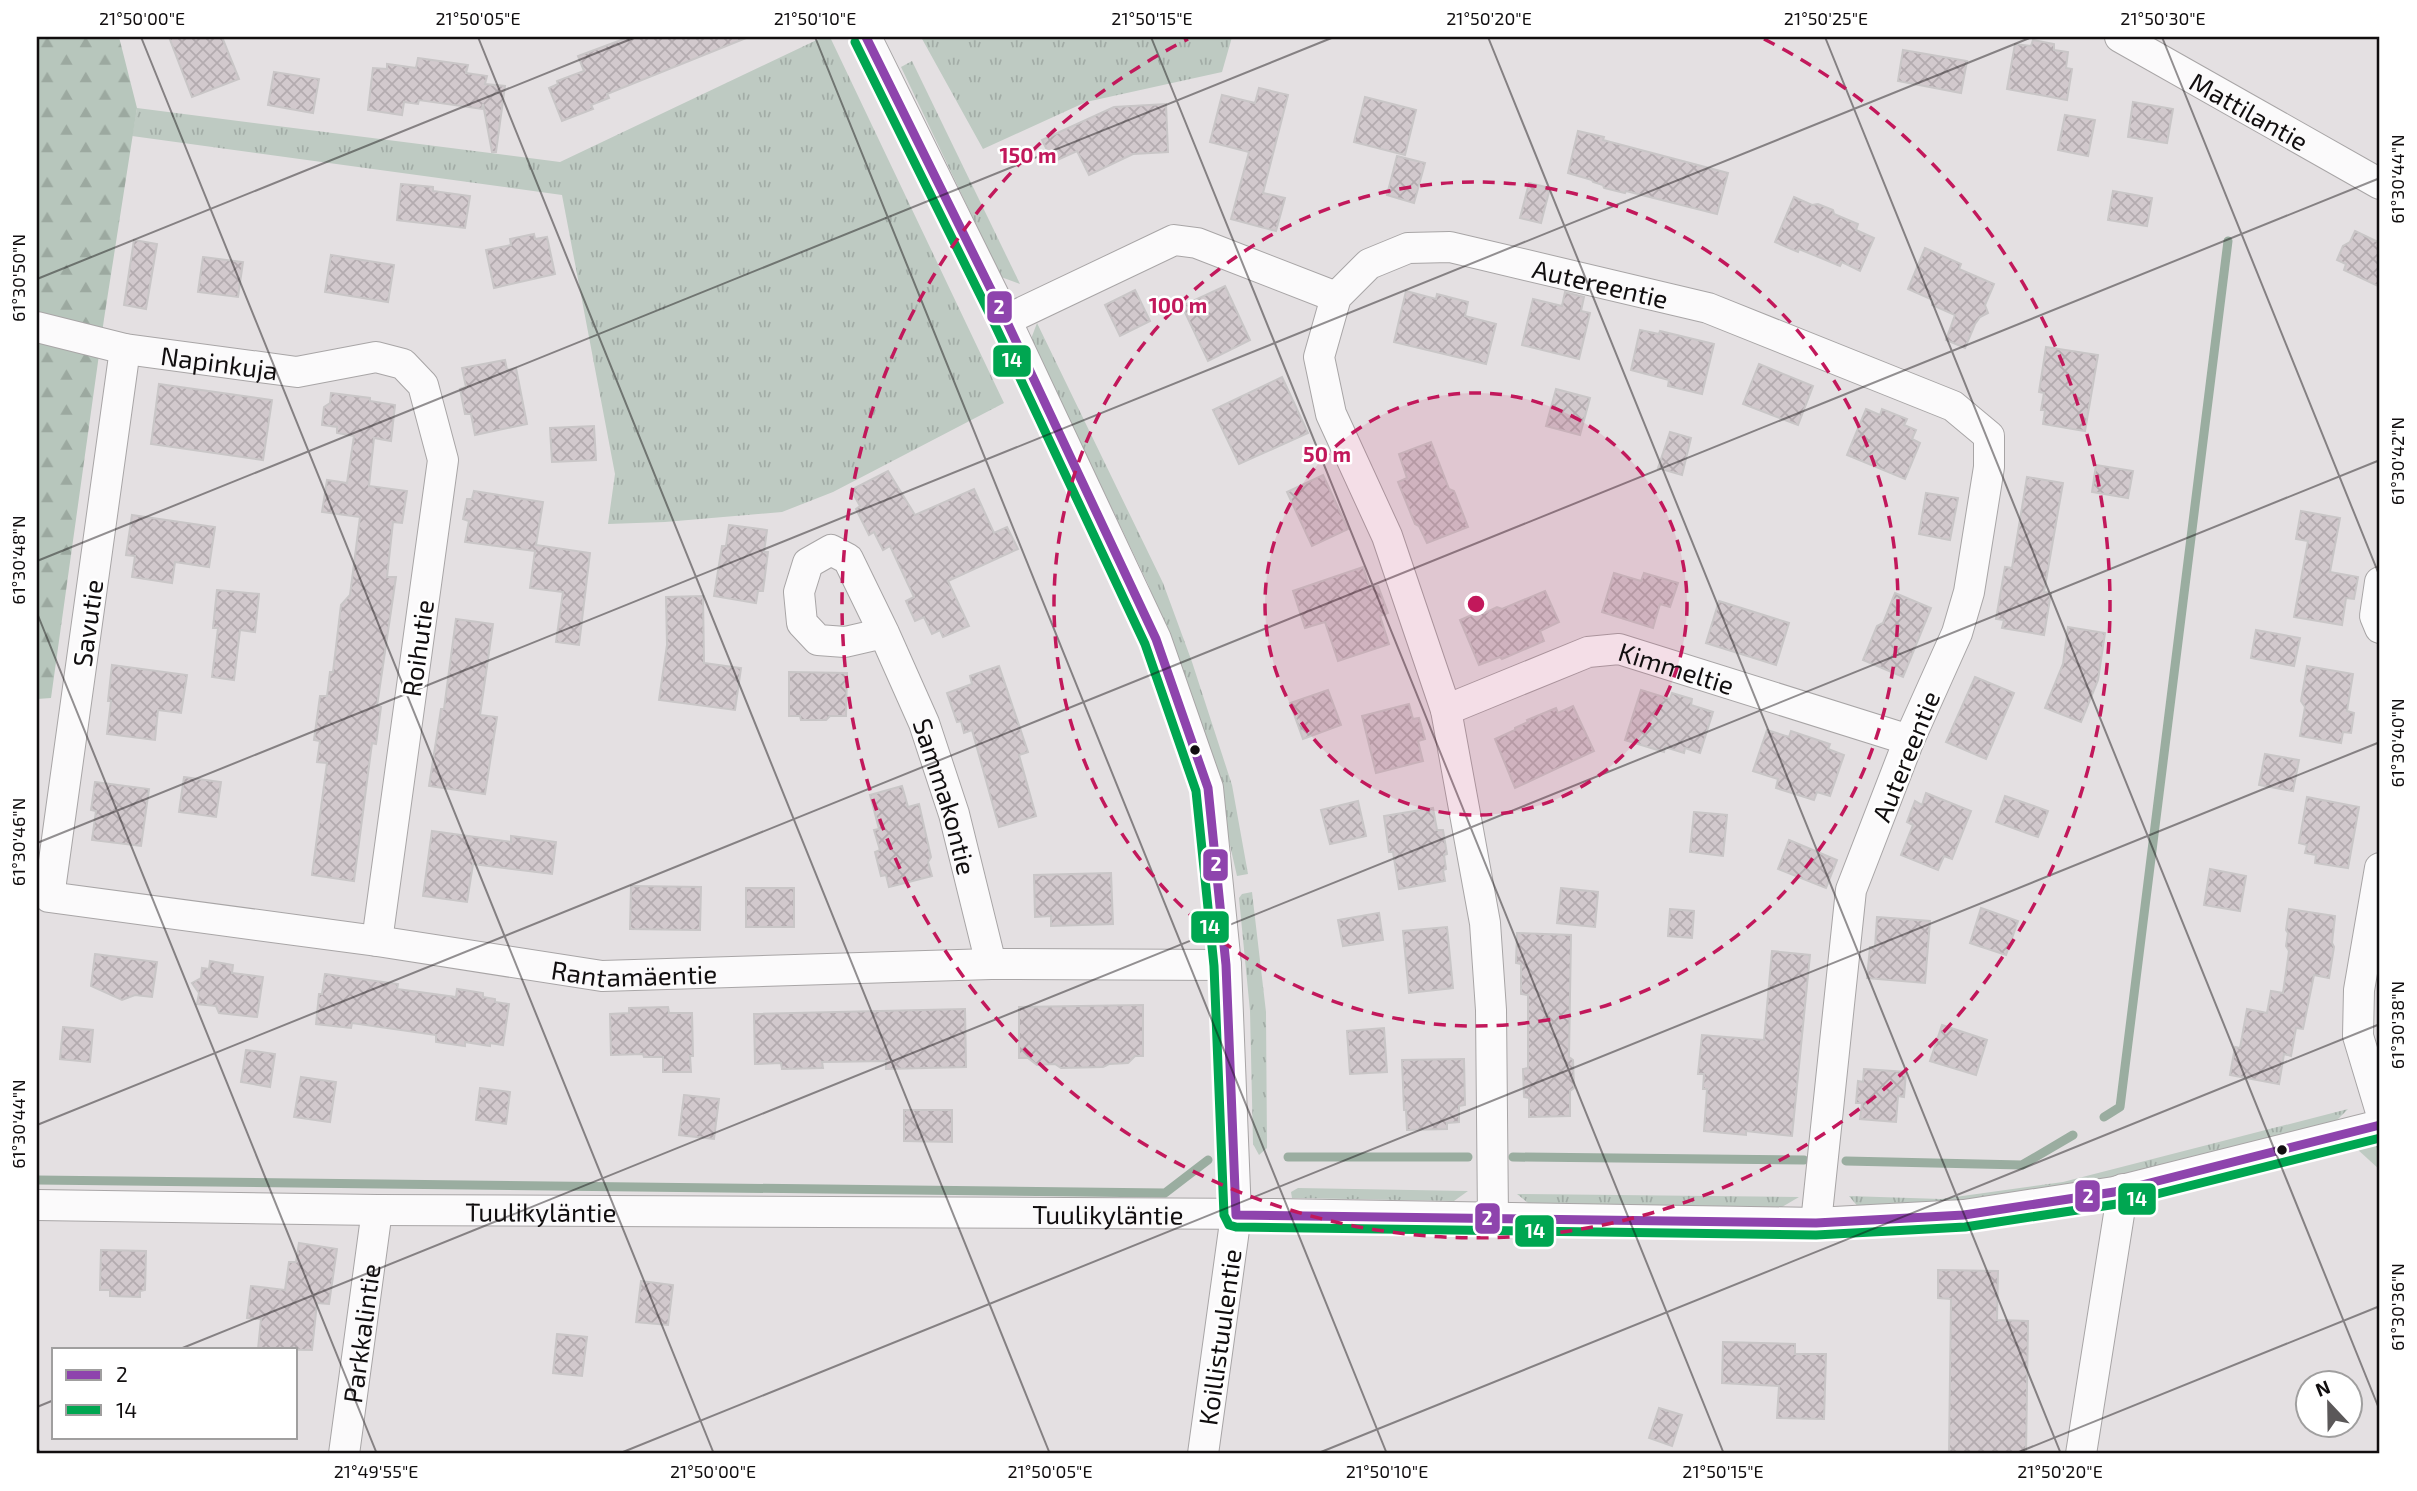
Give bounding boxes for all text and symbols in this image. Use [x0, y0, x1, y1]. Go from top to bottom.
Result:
text: 21°50'00"E [99, 7, 185, 29]
text: 21°50'05"E [435, 7, 521, 29]
text: 21°50'10"E [774, 7, 856, 29]
text: 21°50'15"E [1111, 7, 1193, 29]
text: 21°50'20"E [1446, 7, 1532, 29]
text: 21°50'25"E [1784, 7, 1868, 29]
text: 21°50'30"E [2120, 7, 2206, 29]
street label: Mattilantie [2185, 65, 2314, 156]
text: 61°30'44"N [2386, 134, 2408, 224]
text: 150 m [1000, 142, 1056, 167]
text: 61°30'50"N [7, 234, 29, 322]
street label: Autereentie [1530, 252, 1672, 314]
line badge: 2 [986, 290, 1013, 324]
text: 100 m [1149, 292, 1207, 317]
text: 2 [993, 295, 1005, 318]
street label: Napinkuja [159, 338, 280, 385]
line badge: 14 [992, 344, 1032, 378]
text: 14 [1002, 348, 1022, 371]
text: 61°30'42"N [2386, 417, 2408, 505]
text: 50 m [1303, 441, 1351, 466]
text: 61°30'48"N [7, 515, 29, 605]
street label: Savutie [66, 577, 108, 669]
centre of rings [1464, 592, 1488, 616]
street label: Roihutie [395, 598, 439, 698]
street label: Kimmeltie [1615, 634, 1738, 700]
street label: Autereentie [1865, 686, 1945, 826]
text: 61°30'40"N [2386, 698, 2408, 788]
street label: Sammakontie [908, 714, 984, 878]
unlabelled marker [1188, 743, 1202, 757]
text: 61°30'46"N [7, 798, 29, 886]
line badge: 2 [1202, 848, 1229, 882]
text: 2 [1210, 852, 1222, 875]
line badge: 14 [1190, 910, 1230, 944]
text: 14 [1200, 915, 1220, 938]
street label: Rantamäentie [549, 953, 718, 992]
text: 61°30'38"N [2386, 981, 2408, 1069]
text: 61°30'44"N [7, 1079, 29, 1169]
unlabelled marker [2275, 1143, 2289, 1157]
line badge: 2 [2074, 1179, 2101, 1213]
line badge: 14 [2117, 1182, 2157, 1216]
text: 2 [2082, 1184, 2094, 1207]
text: 14 [2127, 1187, 2147, 1210]
street label: Tuulikyläntie [465, 1195, 617, 1227]
street label: Tuulikyläntie [1032, 1197, 1184, 1229]
line badge: 2 [1474, 1202, 1501, 1235]
text: 2 [1481, 1206, 1493, 1229]
line badge: 14 [1514, 1214, 1555, 1248]
text: 14 [1525, 1219, 1545, 1242]
street label: Koillistuulentie [1191, 1247, 1247, 1427]
street label: Parkkalintie [336, 1261, 385, 1405]
text: 61°30'36"N [2386, 1263, 2408, 1351]
legend [52, 1348, 298, 1438]
text: 2 [116, 1361, 128, 1386]
north arrow [2294, 1368, 2364, 1438]
text: N [2312, 1375, 2333, 1401]
text: 14 [116, 1397, 137, 1422]
text: 21°49'55"E [334, 1460, 418, 1482]
text: 21°50'00"E [670, 1460, 756, 1482]
text: 21°50'05"E [1007, 1460, 1093, 1482]
text: 21°50'10"E [1346, 1460, 1428, 1482]
text: 21°50'15"E [1682, 1460, 1764, 1482]
text: 21°50'20"E [2017, 1460, 2103, 1482]

